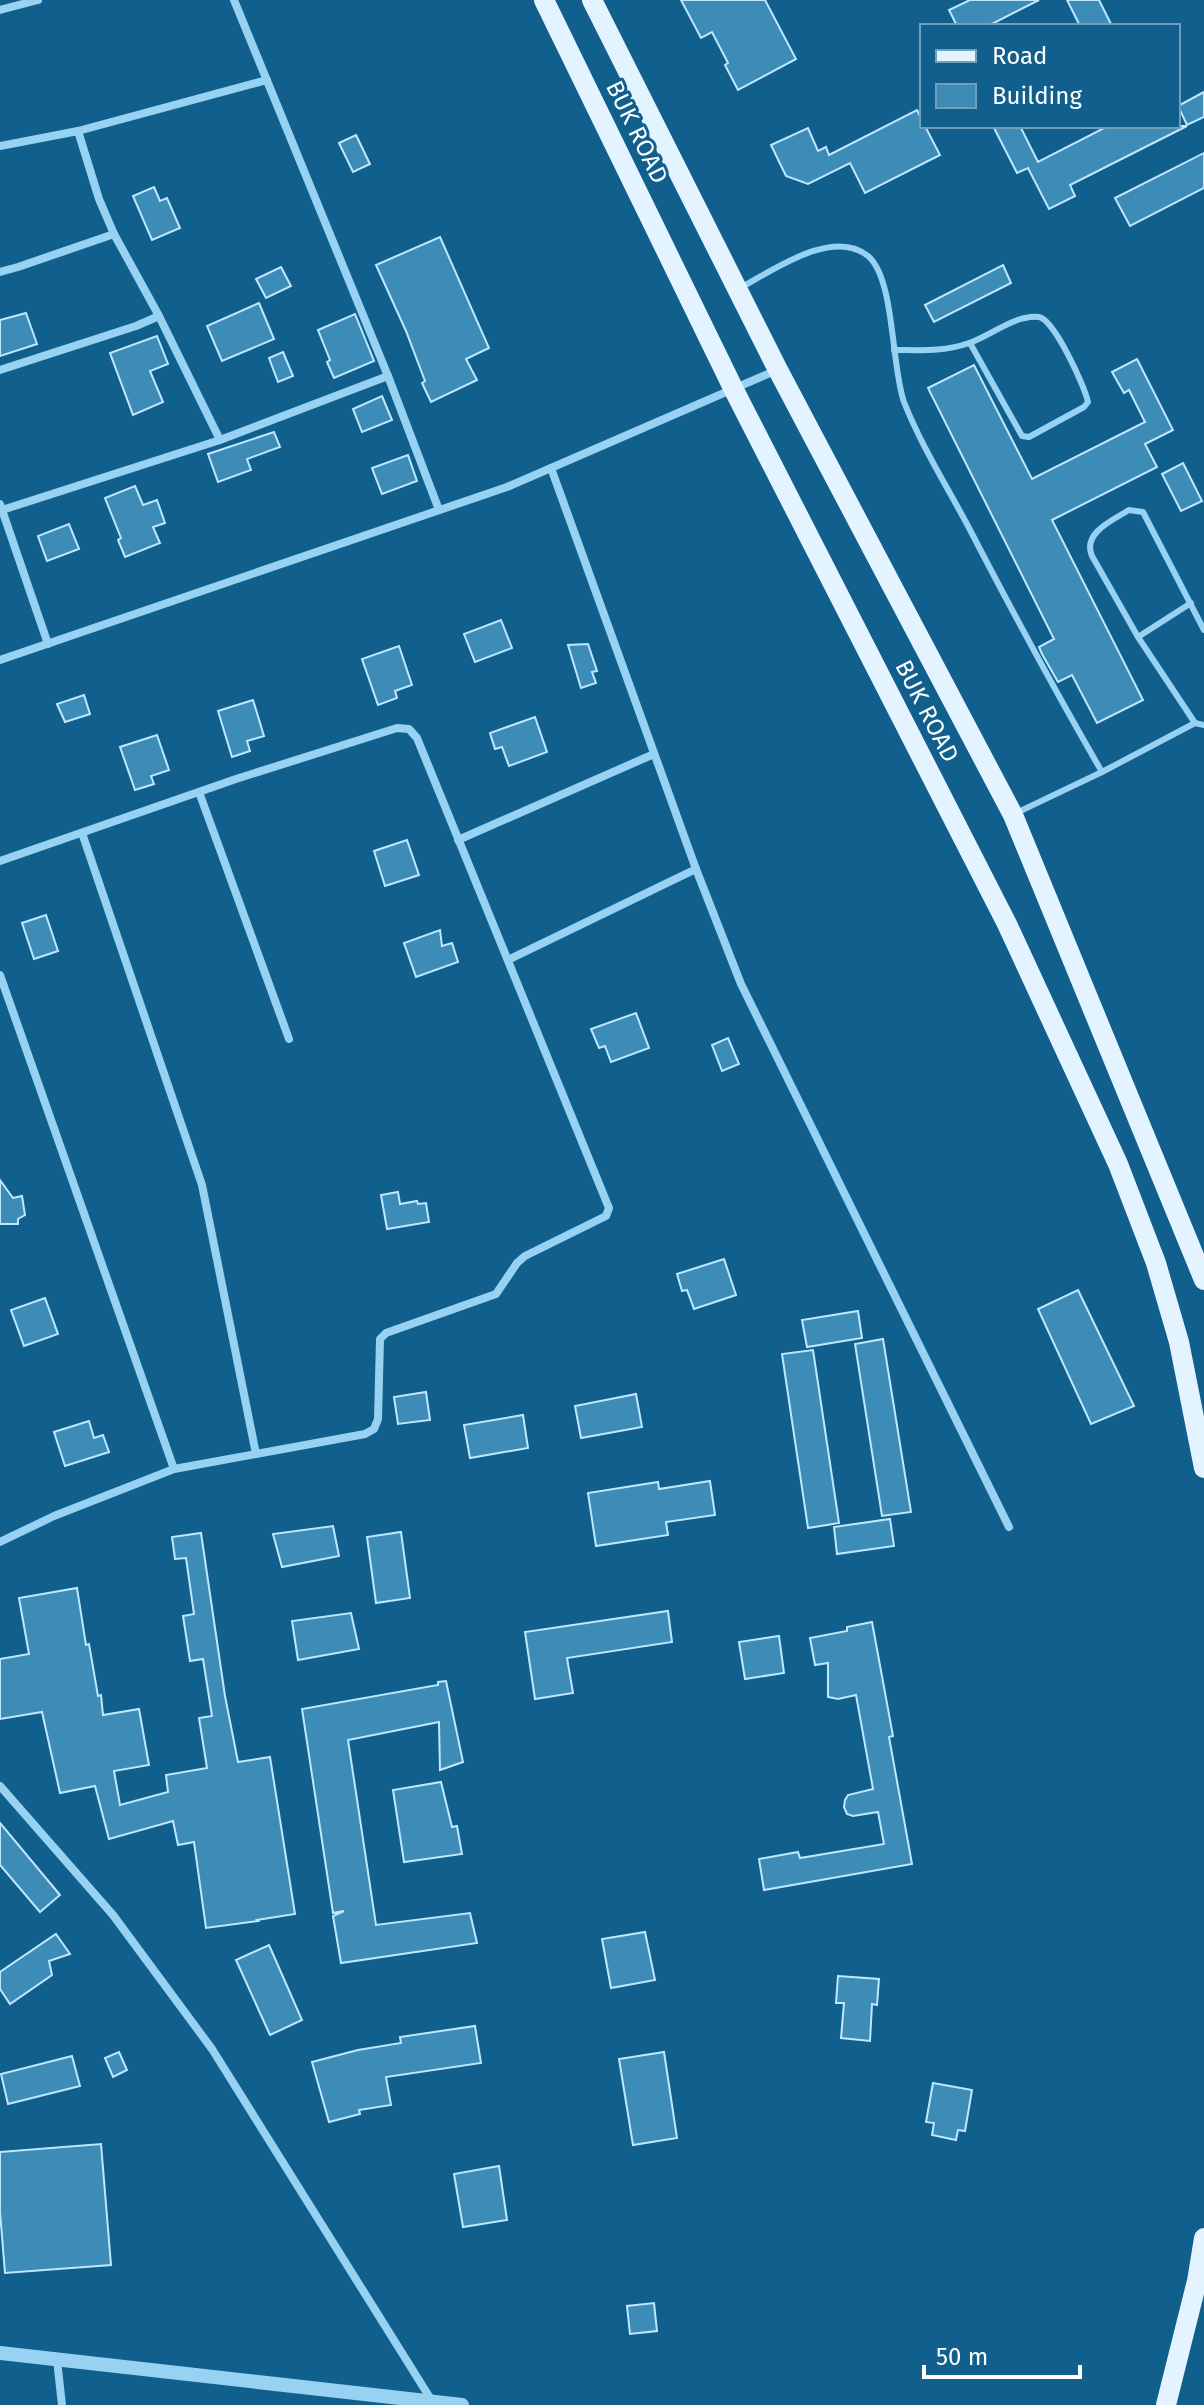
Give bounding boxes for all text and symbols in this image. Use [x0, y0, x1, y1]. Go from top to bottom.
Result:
legend [920, 24, 1180, 128]
text: Road [992, 42, 1047, 70]
street label: BUK ROAD [600, 76, 674, 188]
text: Building [992, 82, 1082, 110]
street label: BUK ROAD [889, 655, 965, 767]
scale bar [924, 2329, 1080, 2379]
text: 50 m [936, 2343, 988, 2371]

